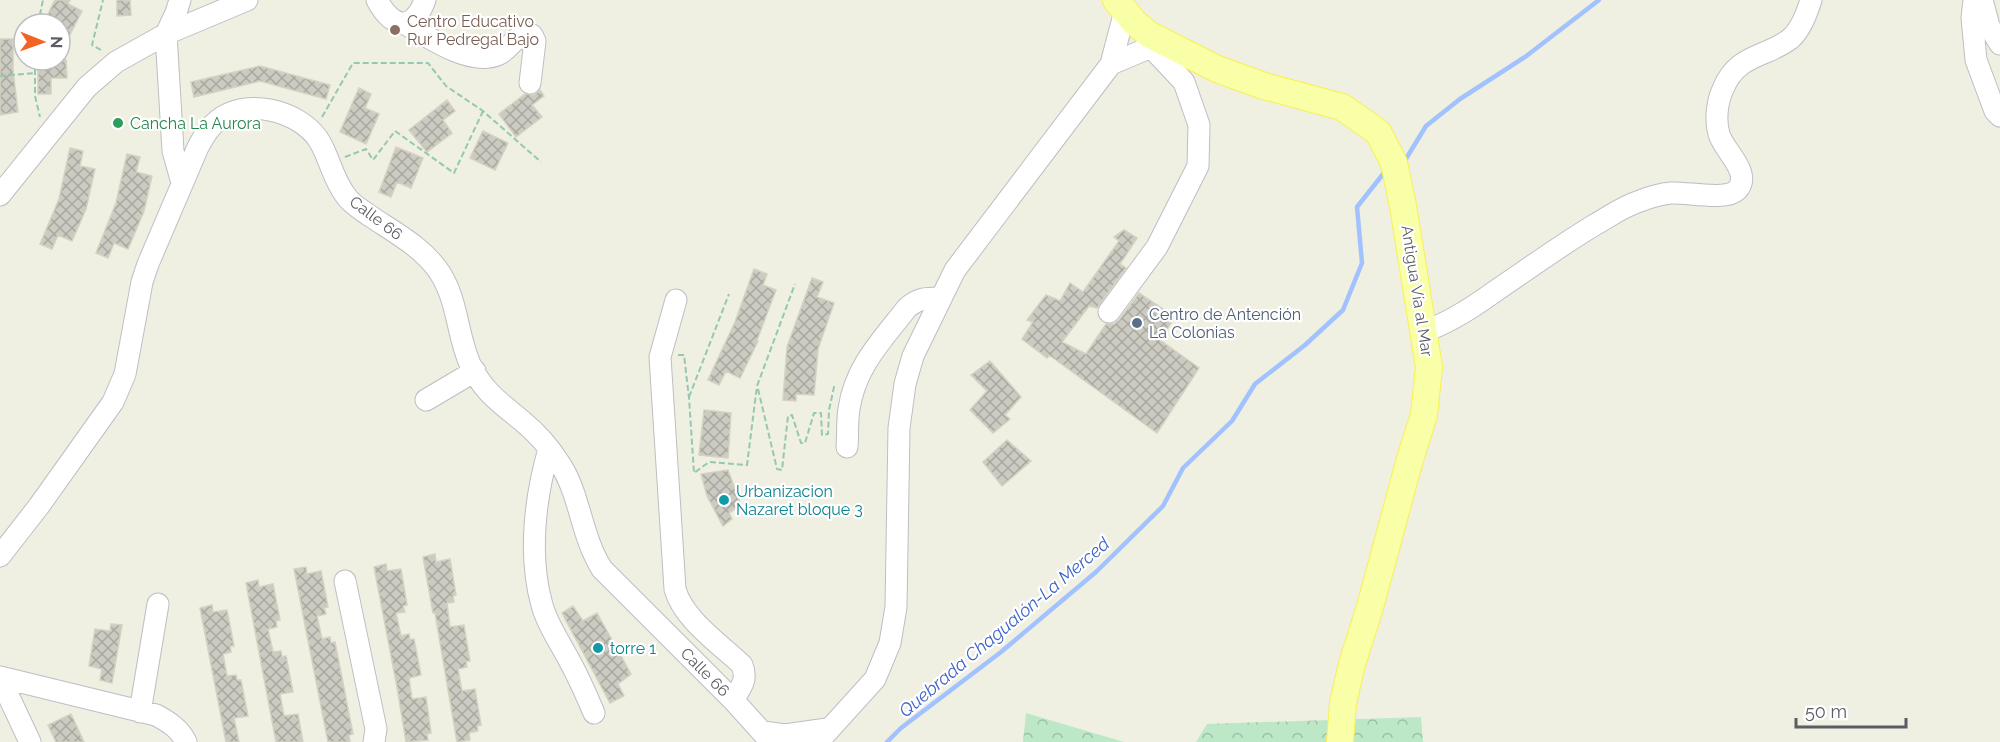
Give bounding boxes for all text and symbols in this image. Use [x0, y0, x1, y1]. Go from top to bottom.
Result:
north arrow [12, 12, 72, 72]
place label: Centro Educativo Rur Pedregal Bajo [407, 12, 539, 49]
marker: Centro Educativo Rur Pedregal Bajo [388, 23, 402, 37]
text: N [47, 36, 66, 49]
place label: Cancha La Aurora [130, 114, 261, 133]
marker: Cancha La Aurora [111, 116, 125, 130]
street label: Calle 66 [346, 192, 406, 244]
street label: Antigua Vía al Mar [1397, 224, 1437, 358]
place label: Centro de Antención La Colonias [1149, 305, 1301, 342]
marker: Centro de Antención La Colonias [1130, 316, 1144, 330]
place label: Urbanizacion Nazaret bloque 3 [736, 482, 863, 519]
marker: Urbanizacion Nazaret bloque 3 [717, 493, 731, 507]
water label: Quebrada Chagualón-La Merced [895, 532, 1114, 721]
place label: torre 1 [610, 639, 656, 658]
marker: torre 1 [591, 641, 605, 655]
street label: Calle 66 [677, 644, 733, 700]
scale bar [1796, 691, 1906, 729]
text: 50 m [1805, 701, 1847, 722]

